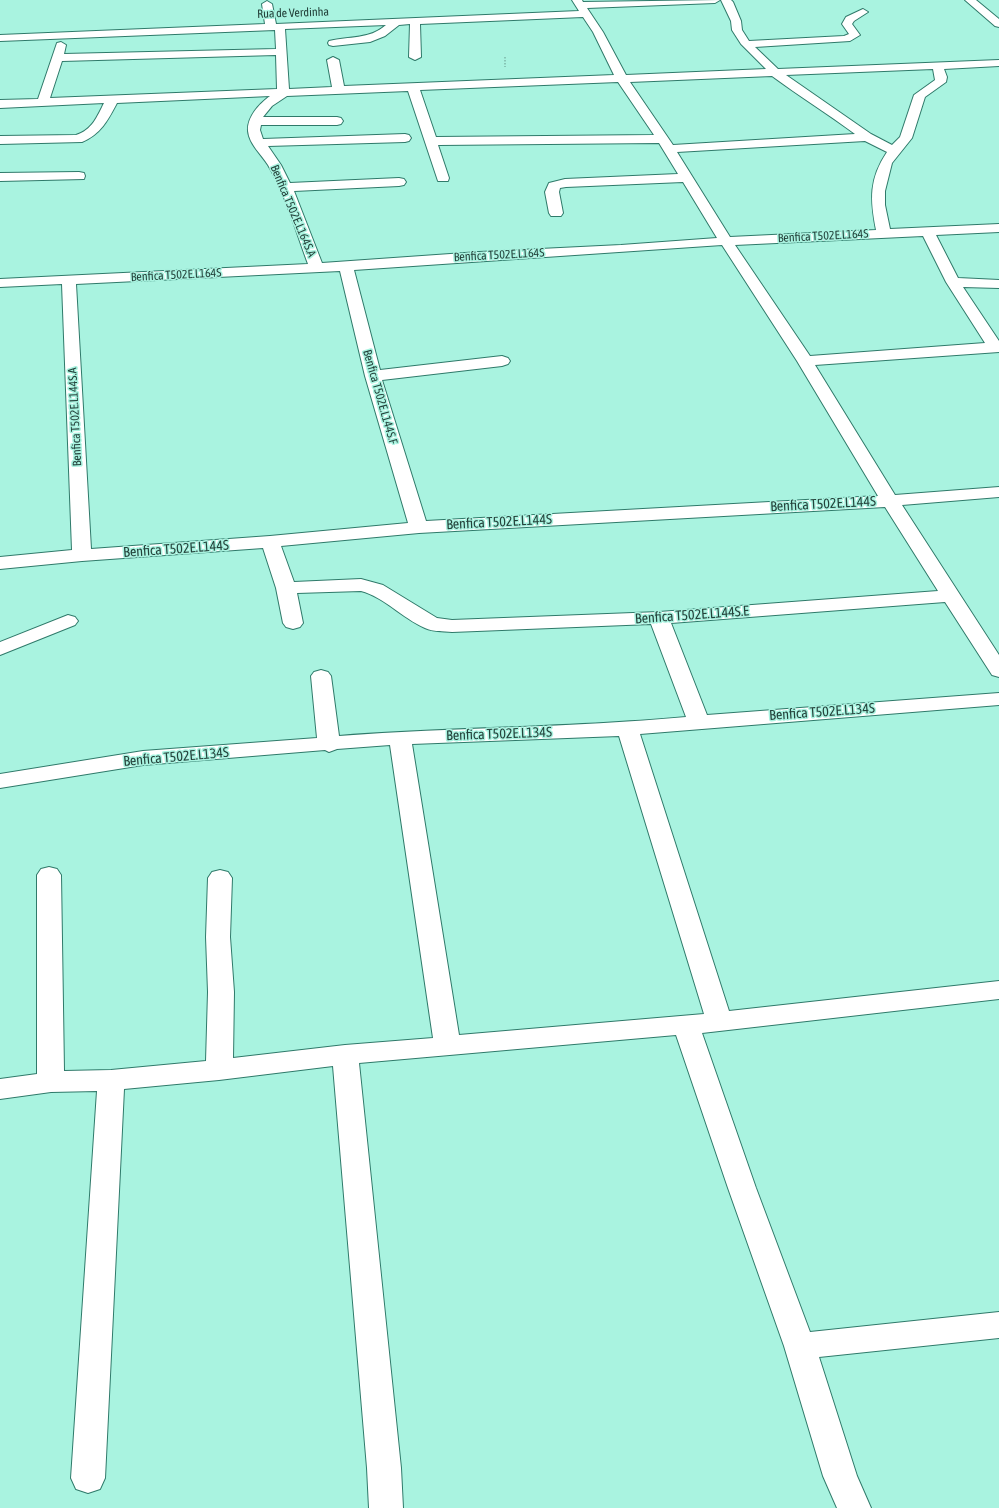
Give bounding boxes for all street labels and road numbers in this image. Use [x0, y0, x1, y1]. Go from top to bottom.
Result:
street label: Rua de Verdinha [257, 5, 329, 21]
street label: Benfica T502E.L164S.A [267, 163, 319, 259]
street label: Benfica T502E.L164S [777, 226, 869, 246]
street label: Benfica T502E.L164S [453, 245, 545, 265]
street label: Benfica T502E.L164S [130, 265, 222, 285]
street label: Benfica T502E.L144S.F [360, 348, 400, 446]
street label: Benfica T502E.L144S.A [65, 367, 85, 467]
street label: Benfica T502E.L144S [770, 493, 876, 515]
street label: Benfica T502E.L144S [446, 511, 552, 533]
street label: Benfica T502E.L144S [123, 537, 229, 561]
street label: Benfica T502E.L144S.E [634, 603, 750, 627]
street label: Benfica T502E.L134S [769, 700, 875, 724]
street label: Benfica T502E.L134S [446, 724, 552, 744]
street label: Benfica T502E.L134S [123, 744, 229, 770]

